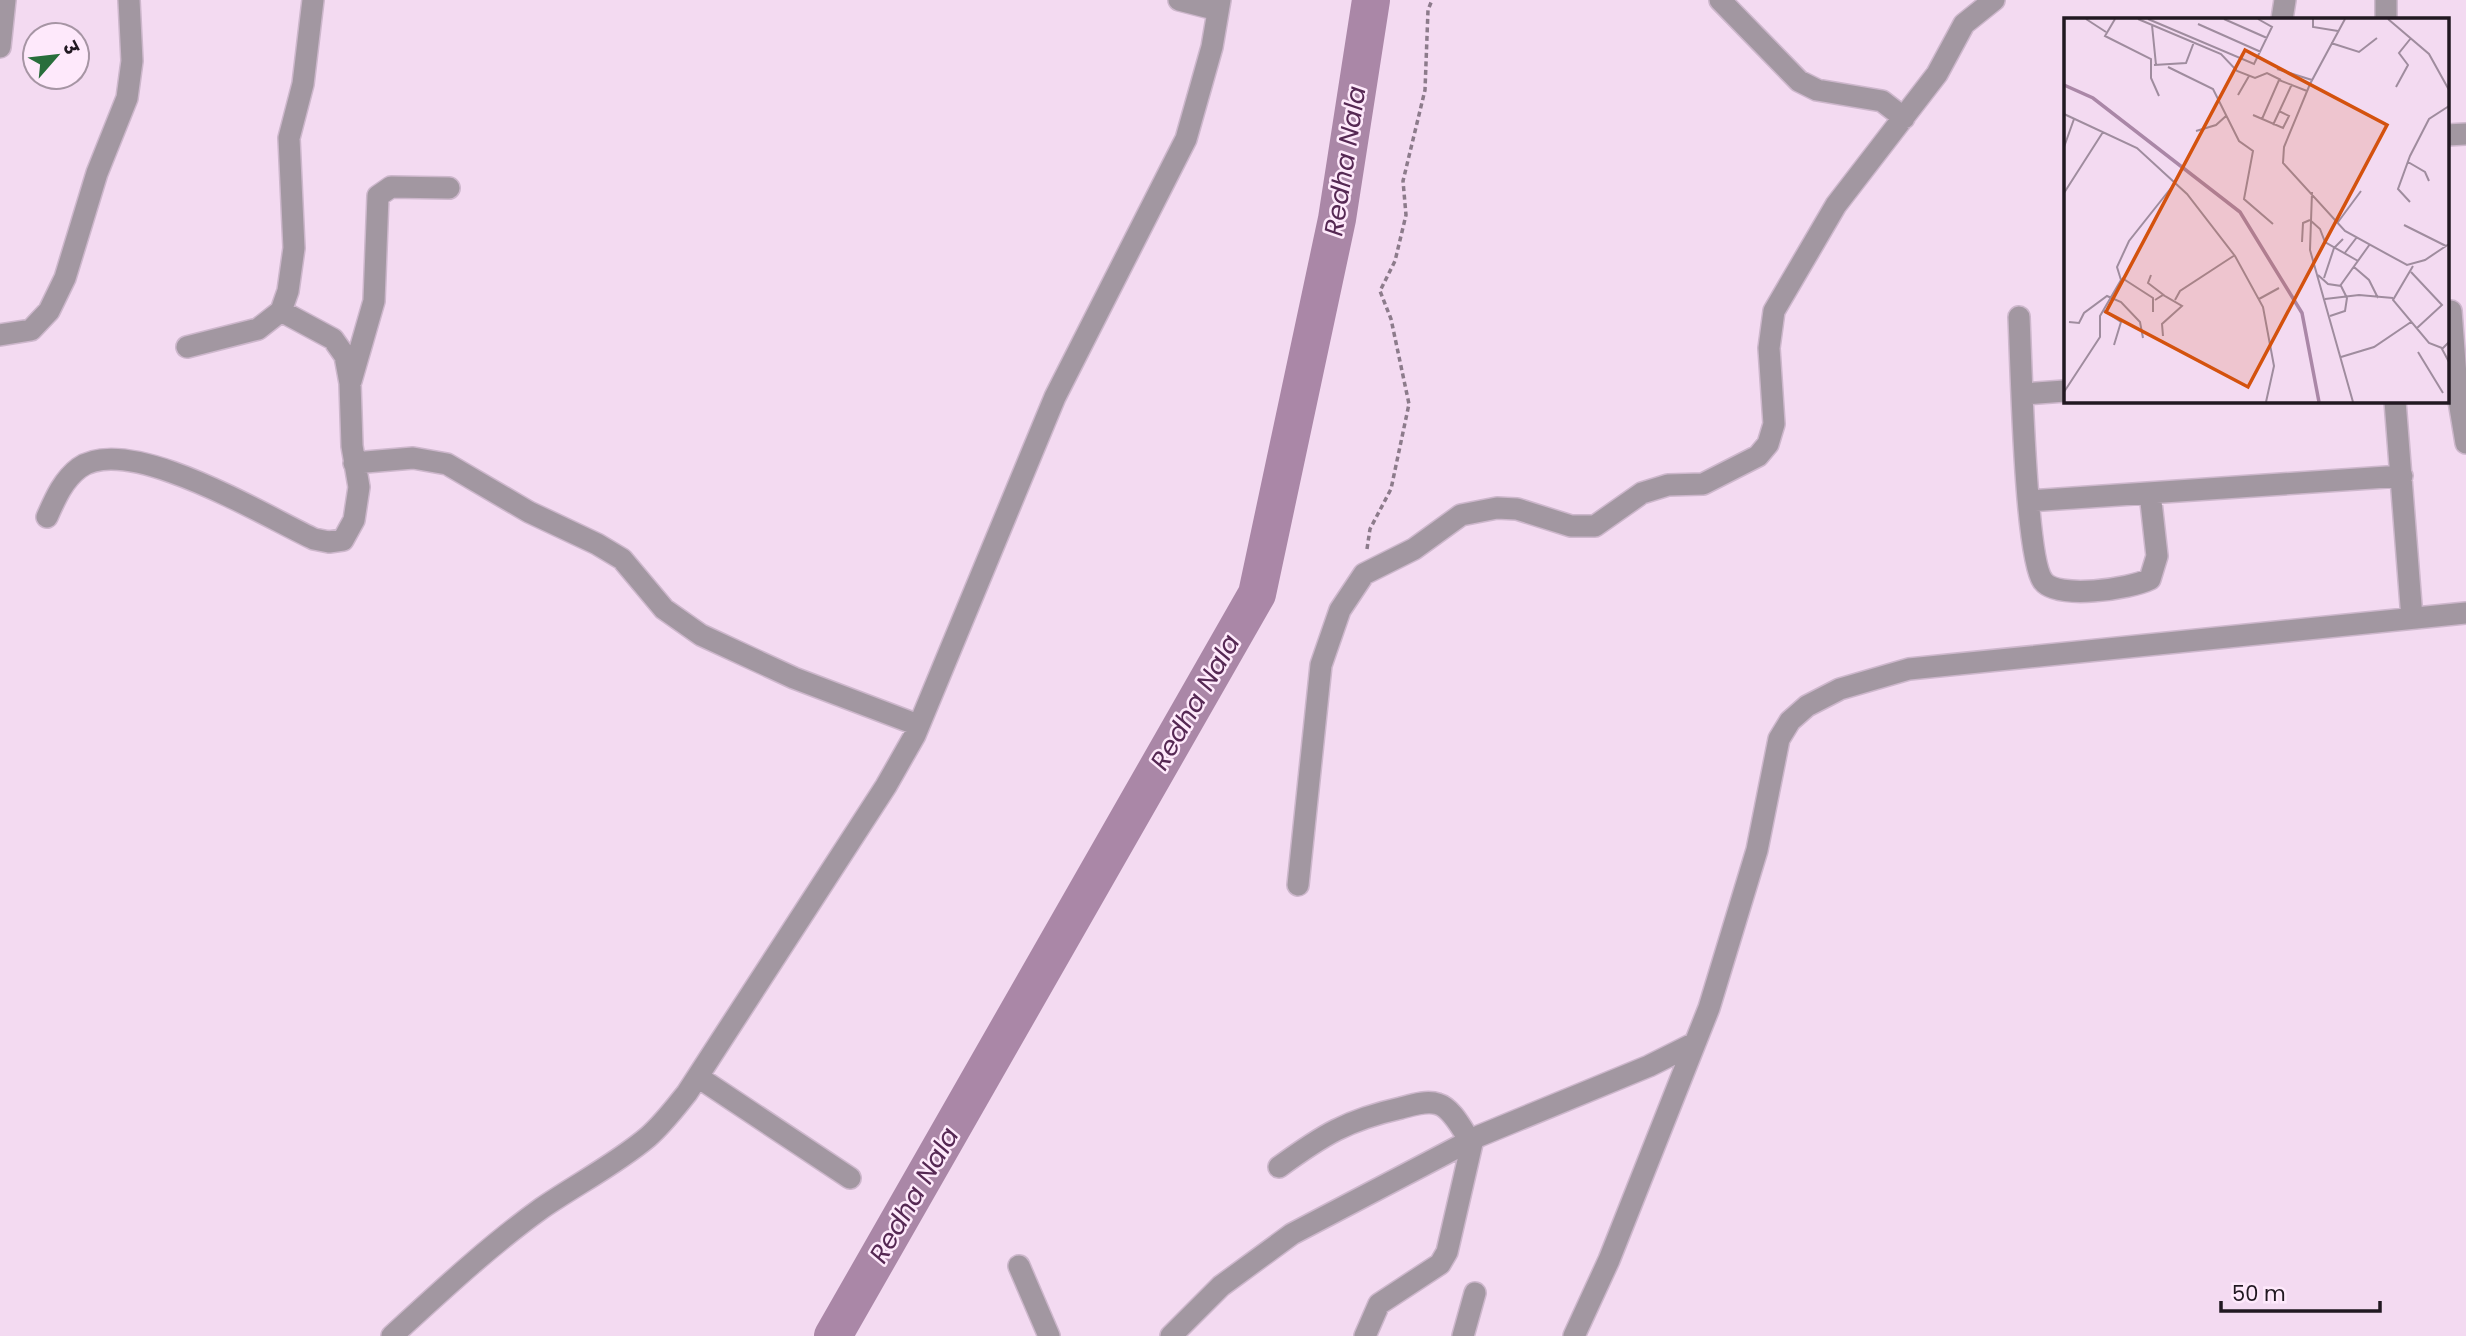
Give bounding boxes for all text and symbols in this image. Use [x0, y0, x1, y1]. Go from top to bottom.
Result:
inset map [2064, 18, 2448, 402]
north arrow [21, 21, 91, 91]
text: उ [56, 36, 86, 60]
water label: Redha Nala [1315, 83, 1375, 239]
water label: Redha Nala [1142, 627, 1248, 777]
water label: Redha Nala [861, 1120, 967, 1270]
scale bar [2221, 1270, 2380, 1314]
text: 50 m [2232, 1279, 2286, 1308]

